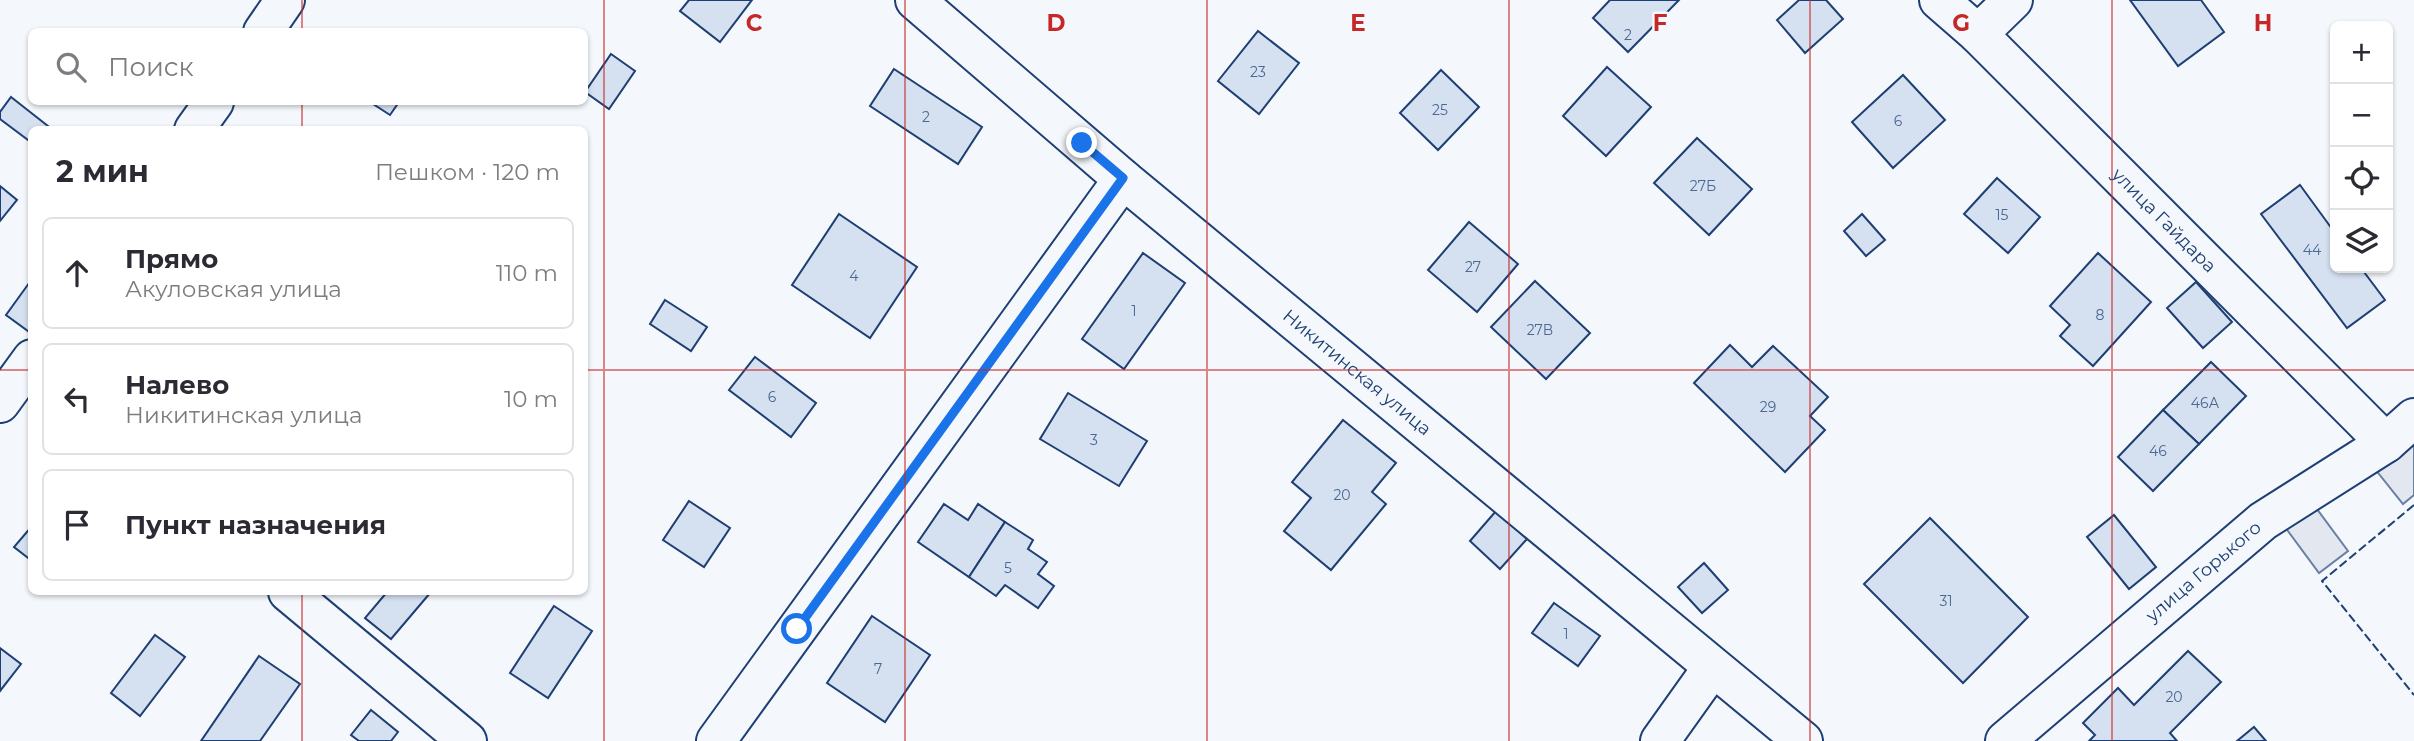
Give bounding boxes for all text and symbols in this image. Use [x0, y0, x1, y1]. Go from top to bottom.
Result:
text: C [746, 9, 763, 37]
text: D [1047, 9, 1066, 37]
text: E [1350, 9, 1366, 37]
text: F [1653, 9, 1668, 37]
text: G [1952, 9, 1970, 37]
text: H [2254, 9, 2272, 37]
map controls [2330, 21, 2393, 273]
button: + [2330, 21, 2393, 84]
house number: 2 [1624, 26, 1632, 44]
search box [28, 28, 588, 105]
icon: search [52, 48, 90, 86]
text: Поиск [108, 51, 194, 83]
house number: 23 [1250, 63, 1266, 81]
button: − [2330, 84, 2393, 147]
house number: 25 [1432, 101, 1448, 119]
house number: 2 [922, 108, 930, 126]
house number: 6 [1894, 112, 1903, 130]
route end [1066, 127, 1097, 158]
button: locate [2330, 147, 2393, 210]
text: 2 мин [56, 153, 149, 190]
text: Пешком · 120 m [375, 158, 560, 186]
street label: улица Гайдара [2106, 163, 2221, 277]
house number: 27Б [1690, 177, 1716, 195]
house number: 15 [1996, 206, 2009, 224]
button: layers [2330, 210, 2393, 273]
house number: 44 [2303, 241, 2322, 259]
text: Прямо [125, 243, 218, 275]
icon: ahead [58, 254, 96, 292]
house number: 27 [1465, 258, 1481, 276]
text: 110 m [496, 259, 558, 287]
house number: 4 [849, 267, 859, 285]
text: Акуловская улица [125, 275, 342, 303]
house number: 1 [1131, 302, 1137, 320]
street label: Никитинская улица [1278, 305, 1436, 440]
house number: 8 [2096, 306, 2105, 324]
house number: 27В [1527, 321, 1553, 339]
text: Налево [125, 369, 229, 401]
icon: left [58, 380, 96, 418]
text: 10 m [504, 385, 558, 413]
house number: 6 [768, 388, 777, 406]
house number: 46А [2191, 394, 2220, 412]
house number: 29 [1760, 398, 1776, 416]
text: Никитинская улица [125, 401, 362, 429]
house number: 3 [1090, 431, 1098, 449]
house number: 46 [2149, 442, 2167, 460]
house number: 20 [1333, 486, 1351, 504]
icon: arrive [58, 506, 96, 544]
text: Пункт назначения [125, 509, 386, 541]
street label: улица Горького [2141, 516, 2266, 627]
house number: 5 [1004, 559, 1012, 577]
house number: 31 [1940, 592, 1952, 610]
route start [781, 613, 812, 644]
house number: 1 [1563, 625, 1569, 643]
house number: 7 [874, 660, 882, 678]
house number: 20 [2165, 688, 2183, 706]

